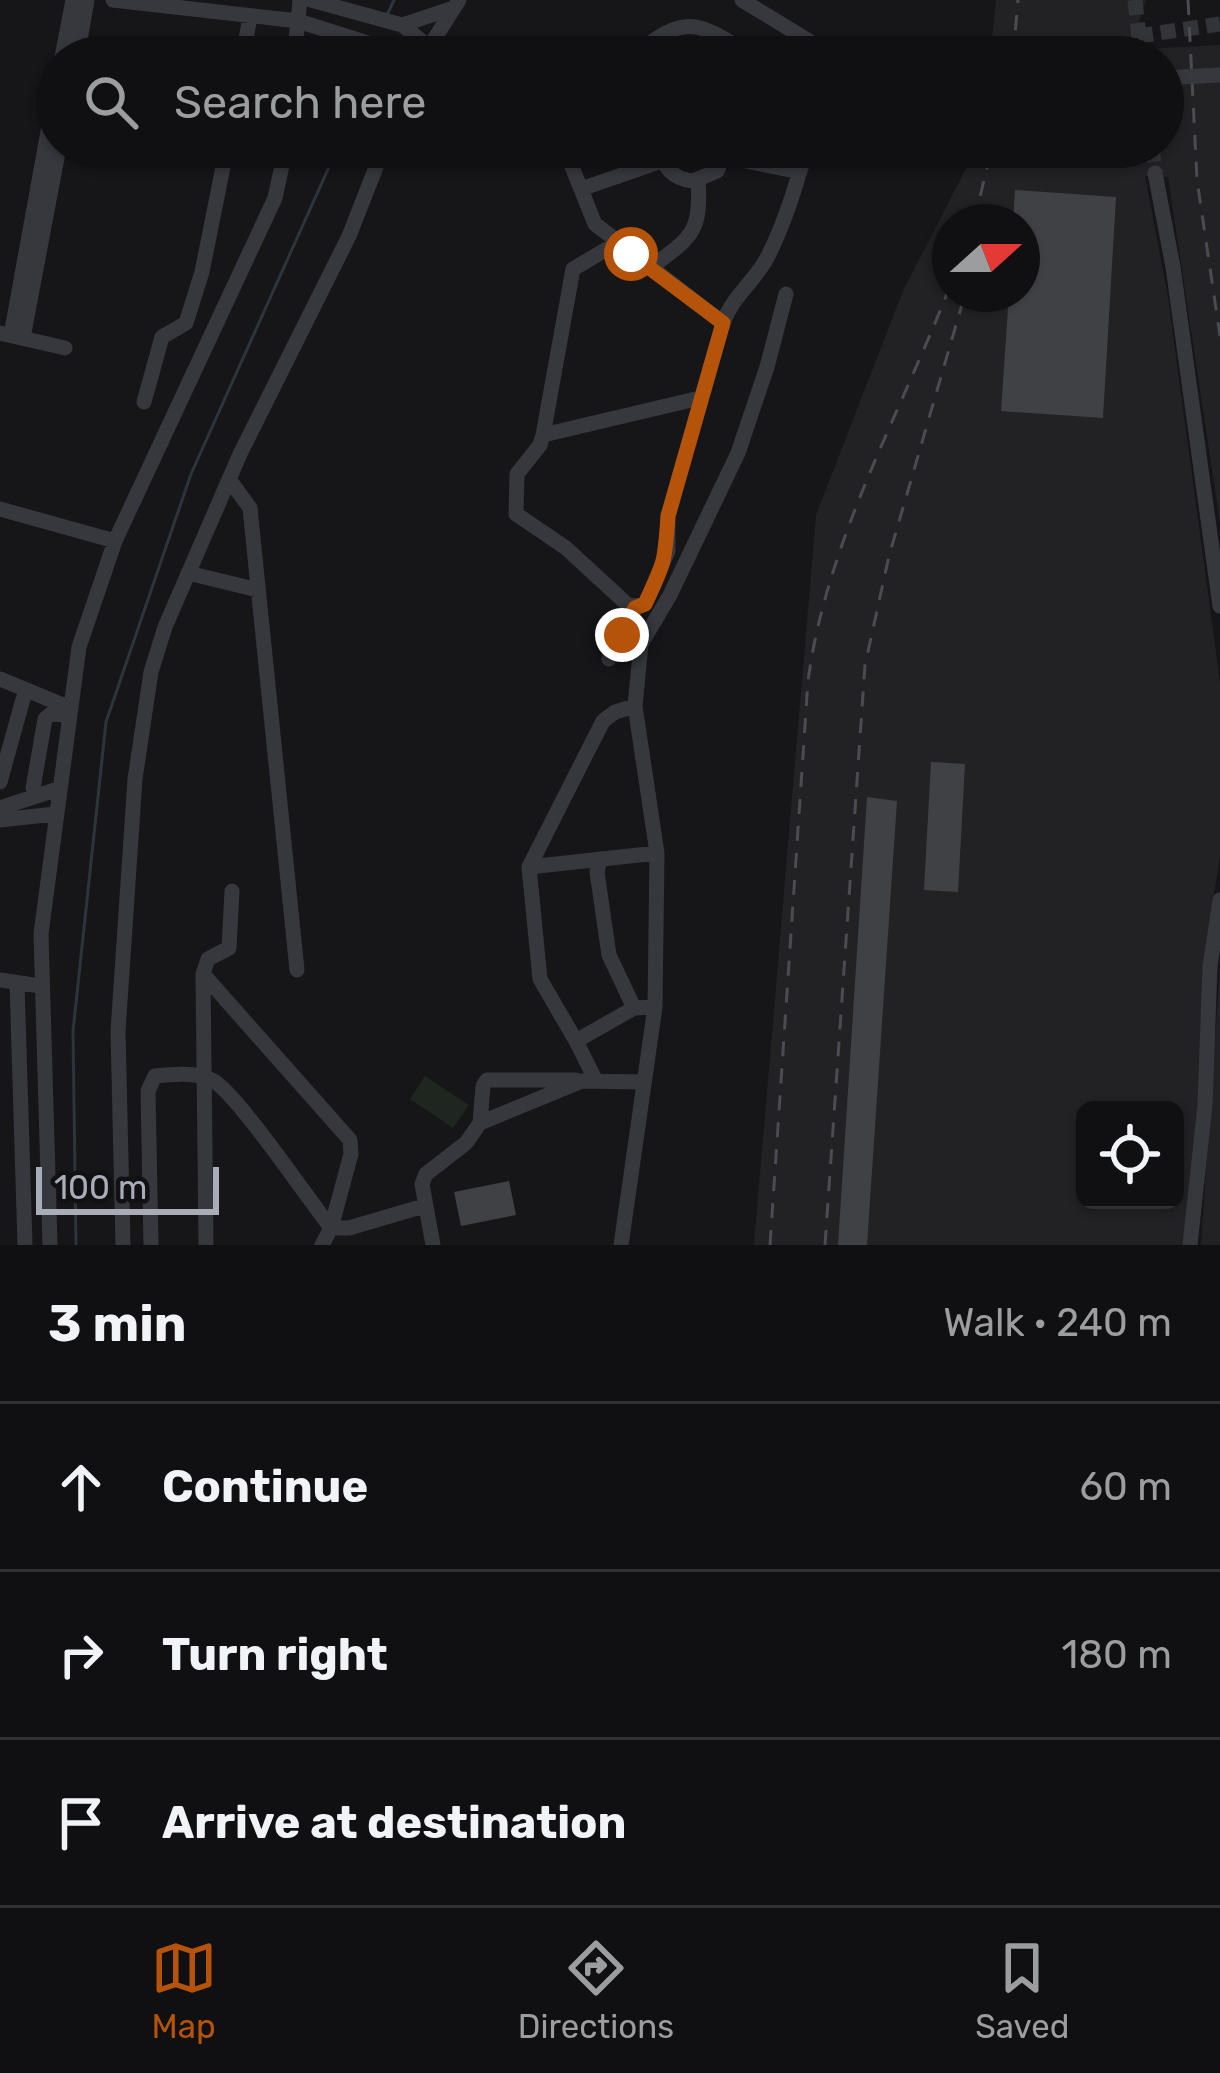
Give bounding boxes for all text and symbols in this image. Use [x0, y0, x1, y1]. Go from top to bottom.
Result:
search box [36, 36, 1184, 168]
icon: search [78, 69, 144, 135]
text: Search here [174, 76, 426, 129]
north arrow [932, 204, 1040, 312]
route start [604, 227, 658, 281]
route end [595, 608, 649, 662]
map controls [1076, 1101, 1184, 1209]
button: locate [1076, 1101, 1184, 1209]
scale bar [36, 1161, 219, 1214]
text: 100 m [54, 1168, 147, 1207]
text: 3 min [48, 1293, 187, 1354]
text: Walk · 240 m [943, 1300, 1172, 1346]
icon: ahead [48, 1454, 114, 1520]
text: Continue [162, 1460, 368, 1513]
text: 60 m [1079, 1464, 1172, 1510]
icon: right [48, 1622, 114, 1688]
text: Turn right [162, 1628, 388, 1681]
text: 180 m [1062, 1632, 1172, 1678]
icon: arrive [48, 1790, 114, 1856]
text: Arrive at destination [162, 1796, 627, 1849]
tab: Map [151, 1935, 217, 2046]
tab: Directions [518, 1935, 674, 2046]
tab: Saved [975, 1935, 1069, 2046]

